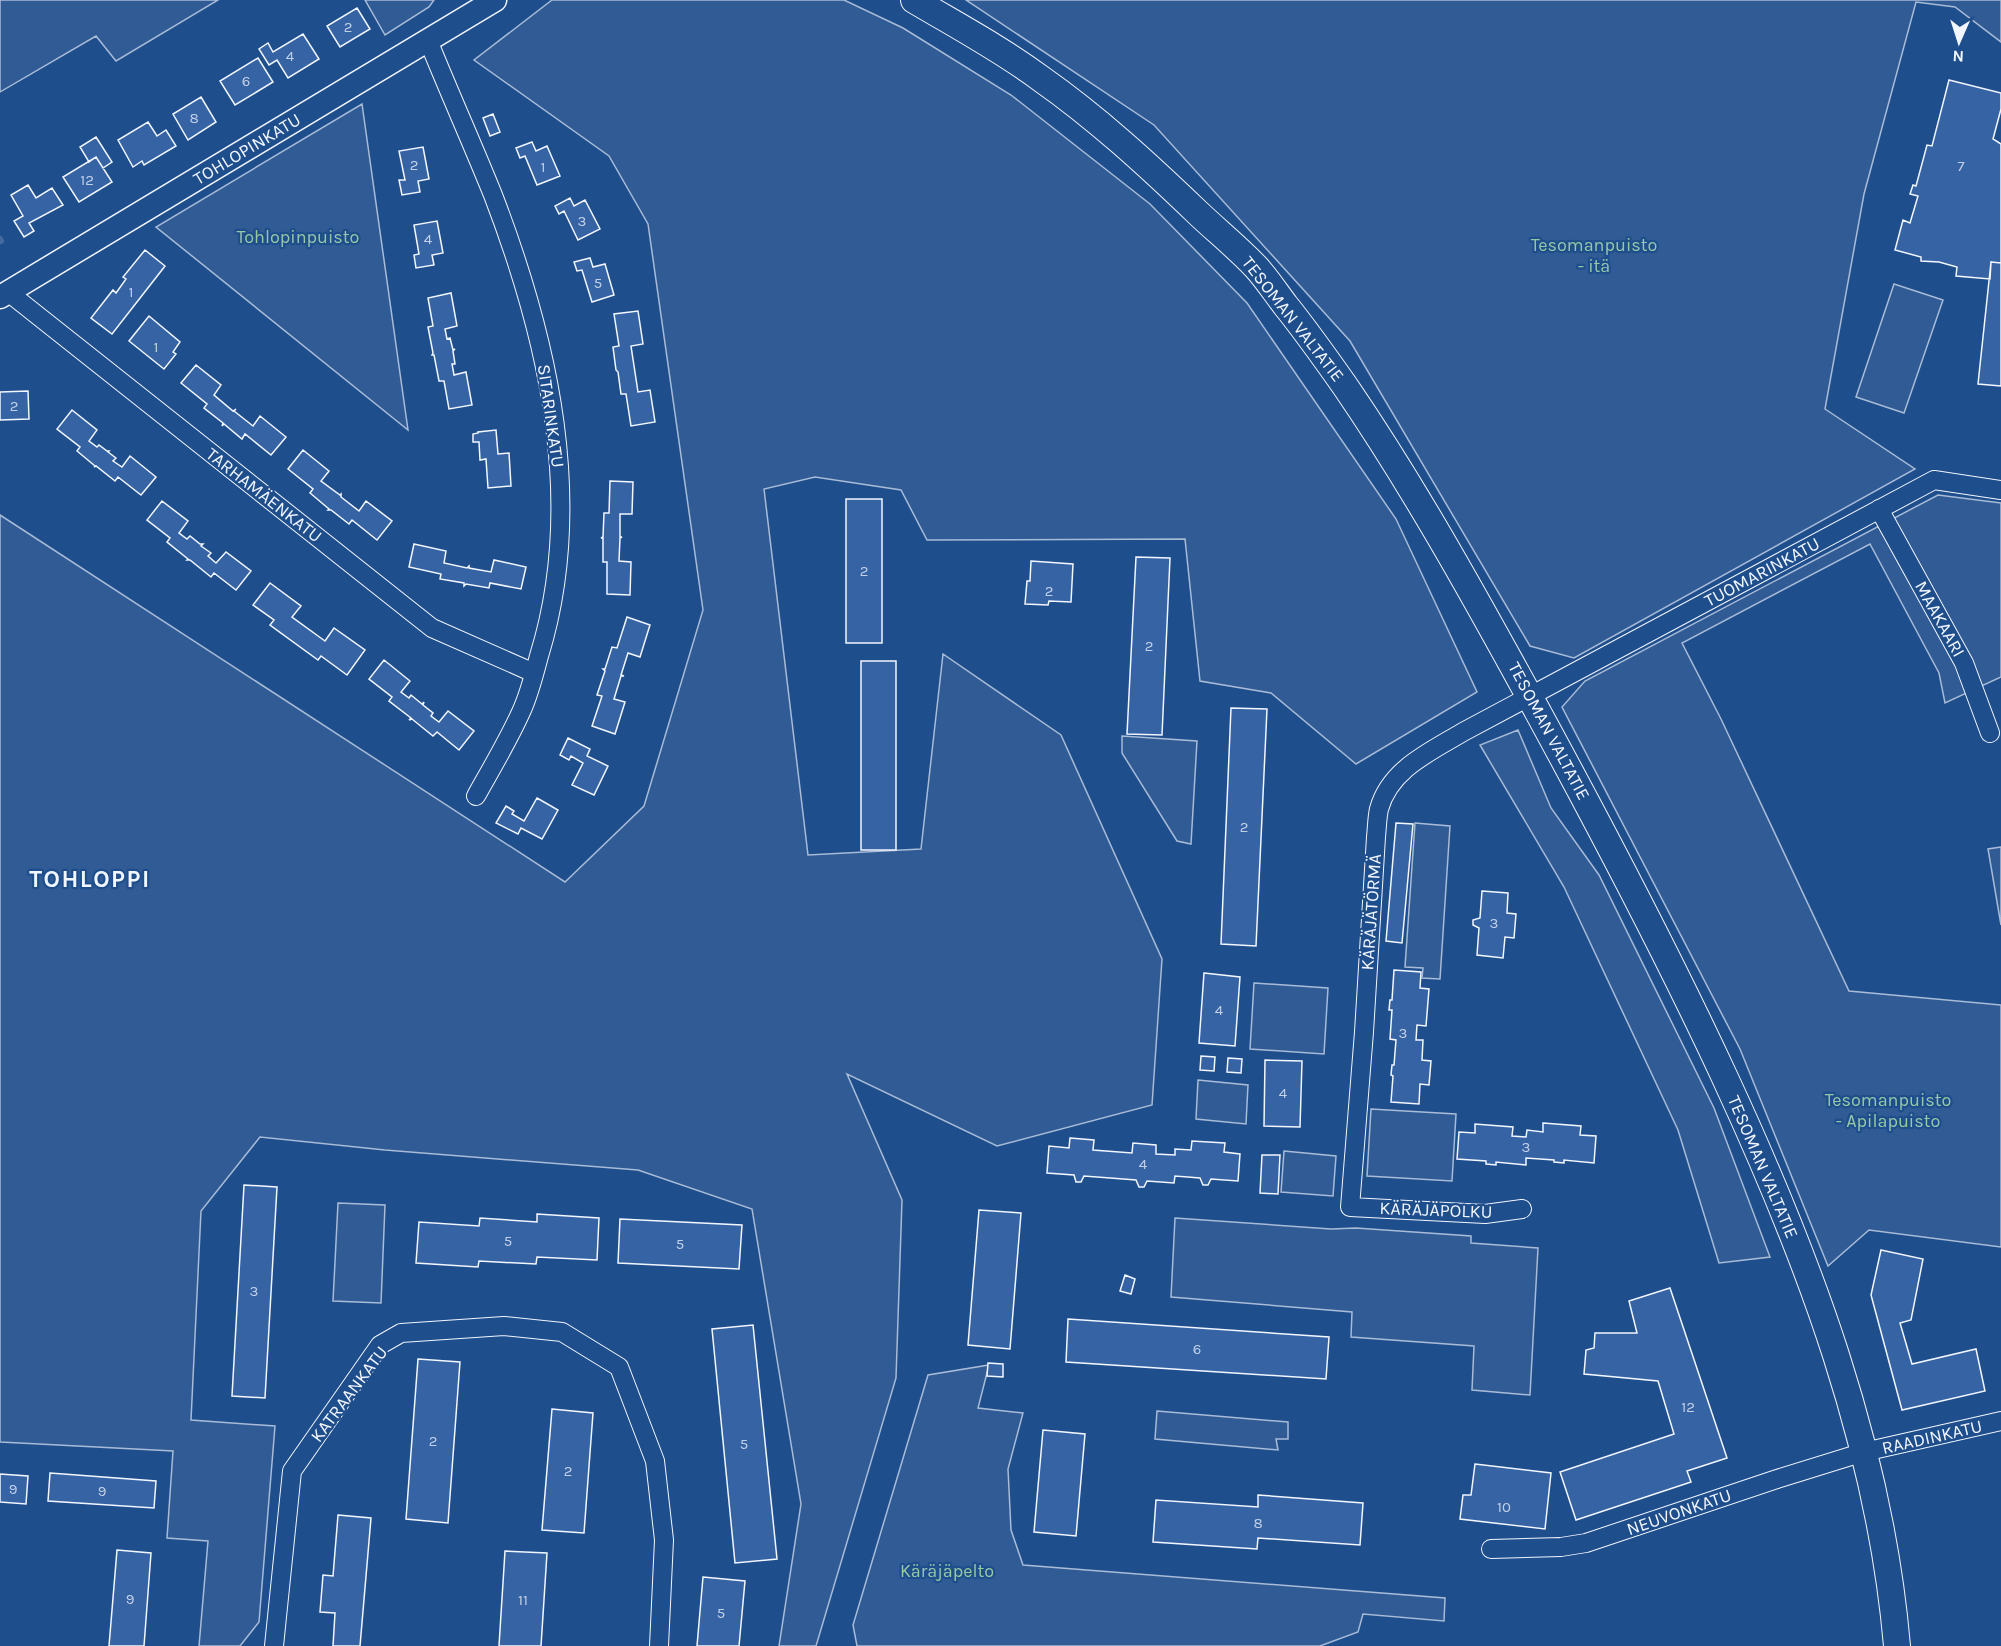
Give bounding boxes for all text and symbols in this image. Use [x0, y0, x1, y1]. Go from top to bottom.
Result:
north arrow [1929, 12, 1989, 72]
house number: 2 [344, 18, 352, 36]
house number: 4 [286, 47, 295, 65]
text: N [1952, 47, 1964, 66]
house number: 6 [242, 72, 250, 90]
street label: TOHLOPINKATU [189, 108, 305, 190]
house number: 8 [189, 109, 199, 127]
house number: 2 [410, 156, 418, 174]
house number: 7 [1957, 157, 1965, 175]
house number: 1 [541, 158, 545, 176]
house number: 12 [80, 171, 94, 189]
house number: 3 [578, 212, 586, 230]
park label: Tohlopinpuisto [237, 226, 359, 248]
house number: 4 [424, 230, 433, 248]
park label: Tesomanpuisto - itä [1531, 234, 1657, 277]
street label: TESOMAN VALTATIE [1237, 252, 1349, 386]
house number: 5 [594, 274, 602, 292]
house number: 1 [129, 283, 133, 301]
house number: 1 [154, 338, 158, 356]
street label: SITARINKATU [533, 363, 569, 469]
house number: 2 [10, 397, 18, 415]
street label: TARHAMÄENKATU [202, 443, 326, 547]
street label: TUOMARINKATU [1700, 532, 1824, 612]
house number: 2 [860, 562, 868, 580]
street label: MAAKAARI [1910, 577, 1970, 661]
house number: 2 [1045, 582, 1053, 600]
house number: 2 [1145, 637, 1153, 655]
street label: TESOMAN VALTATIE [1503, 658, 1595, 804]
house number: 2 [1240, 818, 1248, 836]
street label: KÄRÄJÄTÖRMÄ [1356, 853, 1386, 971]
district label: TOHLOPPI [29, 865, 151, 893]
house number: 3 [1490, 914, 1498, 932]
house number: 4 [1215, 1001, 1224, 1019]
house number: 3 [1399, 1024, 1407, 1042]
house number: 4 [1279, 1084, 1288, 1102]
park label: Tesomanpuisto - Apilapuisto [1825, 1089, 1951, 1132]
street label: TESOMAN VALTATIE [1723, 1092, 1803, 1242]
house number: 3 [1522, 1138, 1530, 1156]
house number: 4 [1139, 1155, 1148, 1173]
street label: KÄRÄJÄPOLKU [1379, 1197, 1493, 1223]
house number: 5 [504, 1232, 512, 1250]
house number: 5 [676, 1235, 684, 1253]
house number: 3 [250, 1282, 258, 1300]
house number: 6 [1193, 1340, 1201, 1358]
street label: KATRAANKATU [306, 1342, 392, 1446]
house number: 12 [1681, 1398, 1695, 1416]
street label: RAADINKATU [1880, 1415, 1984, 1459]
house number: 2 [429, 1432, 437, 1450]
house number: 5 [740, 1435, 748, 1453]
house number: 2 [564, 1462, 572, 1480]
house number: 9 [9, 1480, 17, 1498]
house number: 9 [98, 1482, 106, 1500]
street label: NEUVONKATU [1624, 1484, 1734, 1540]
house number: 10 [1497, 1498, 1511, 1516]
house number: 8 [1253, 1514, 1263, 1532]
park label: Käräjäpelto [900, 1560, 994, 1582]
house number: 9 [126, 1590, 134, 1608]
house number: 11 [518, 1591, 528, 1609]
house number: 5 [717, 1604, 725, 1622]

